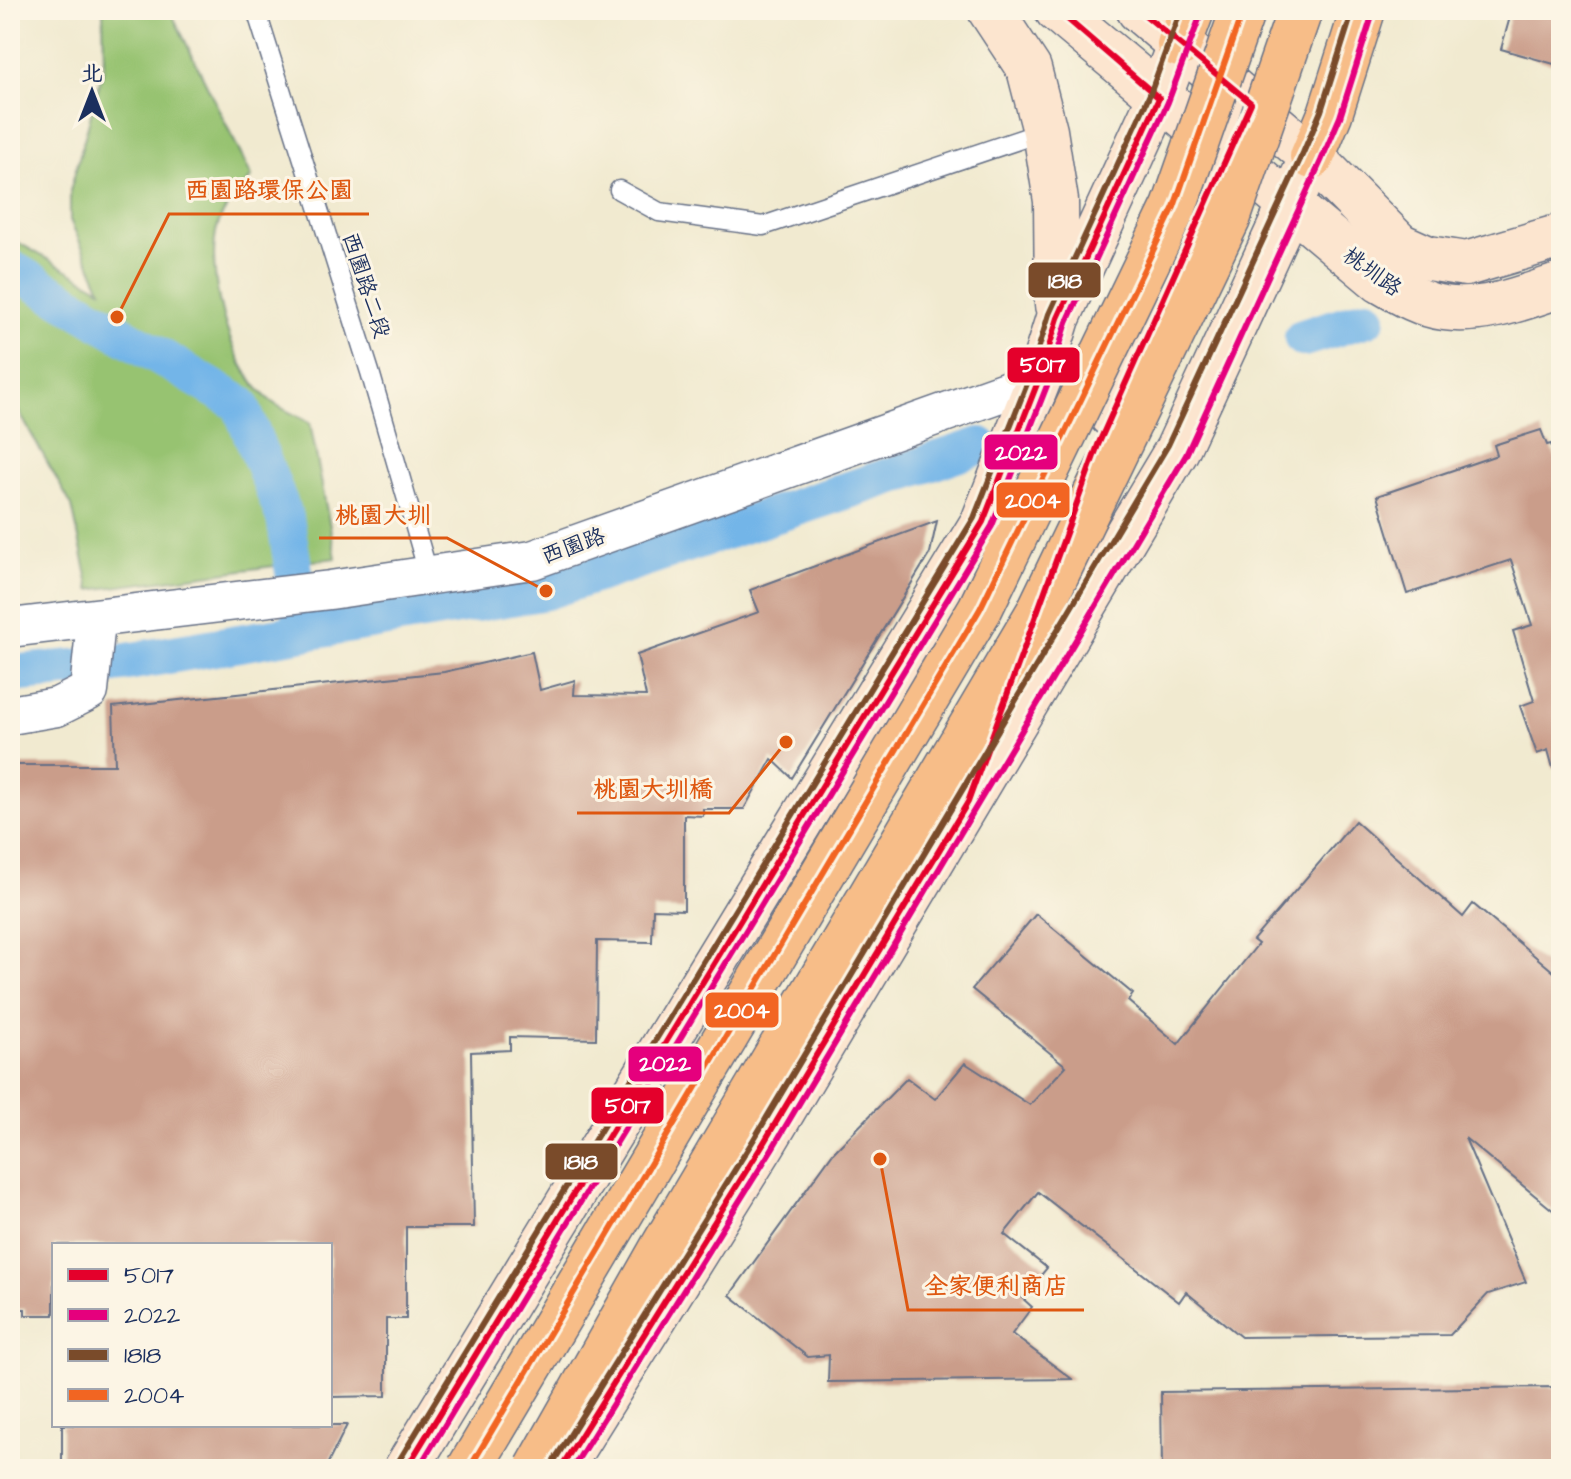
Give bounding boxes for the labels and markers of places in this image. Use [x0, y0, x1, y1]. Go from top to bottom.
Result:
callout: 西園路環保公園 [169, 166, 369, 214]
callout: 桃園大圳 [319, 490, 447, 538]
callout: 桃園大圳橋 [577, 765, 729, 813]
callout: 全家便利商店 [908, 1262, 1084, 1310]

